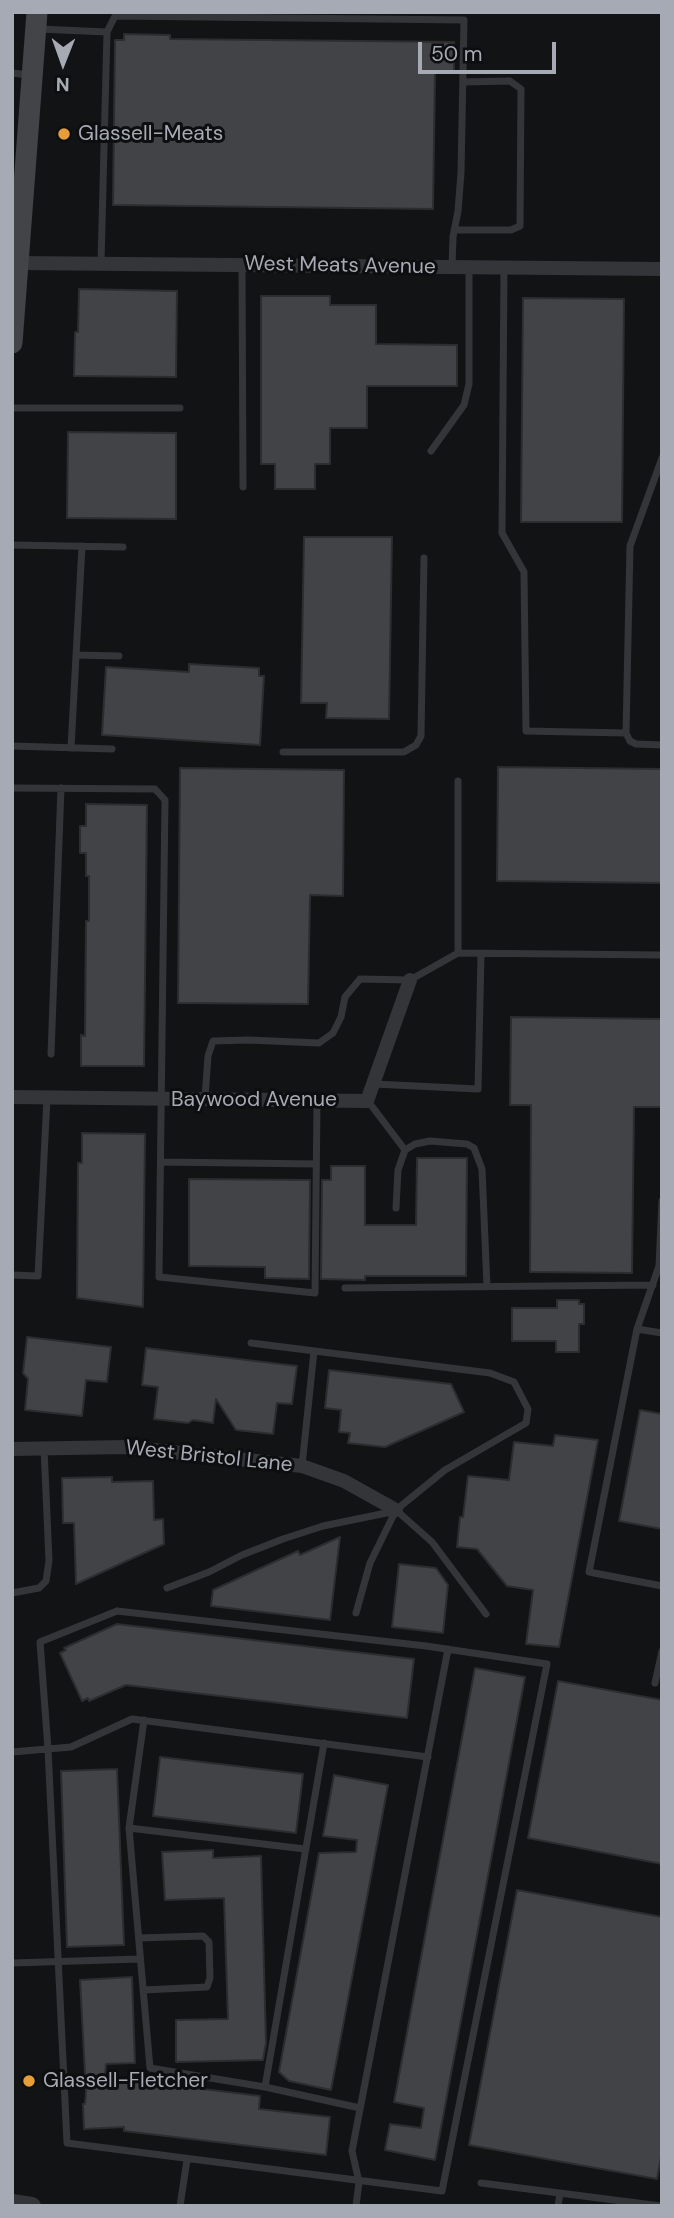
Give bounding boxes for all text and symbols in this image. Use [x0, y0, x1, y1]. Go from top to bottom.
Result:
north arrow [28, 28, 98, 98]
scale bar [422, 28, 560, 72]
text: 50 m [431, 40, 482, 68]
text: N [55, 72, 70, 97]
place label: Glassell-Meats [78, 121, 223, 147]
marker: Glassell-Meats [56, 126, 72, 142]
street label: West Meats Avenue [244, 252, 436, 280]
street label: Baywood Avenue [171, 1087, 337, 1113]
street label: West Bristol Lane [124, 1436, 294, 1478]
place label: Glassell-Fletcher [43, 2068, 208, 2094]
marker: Glassell-Fletcher [21, 2073, 37, 2089]

